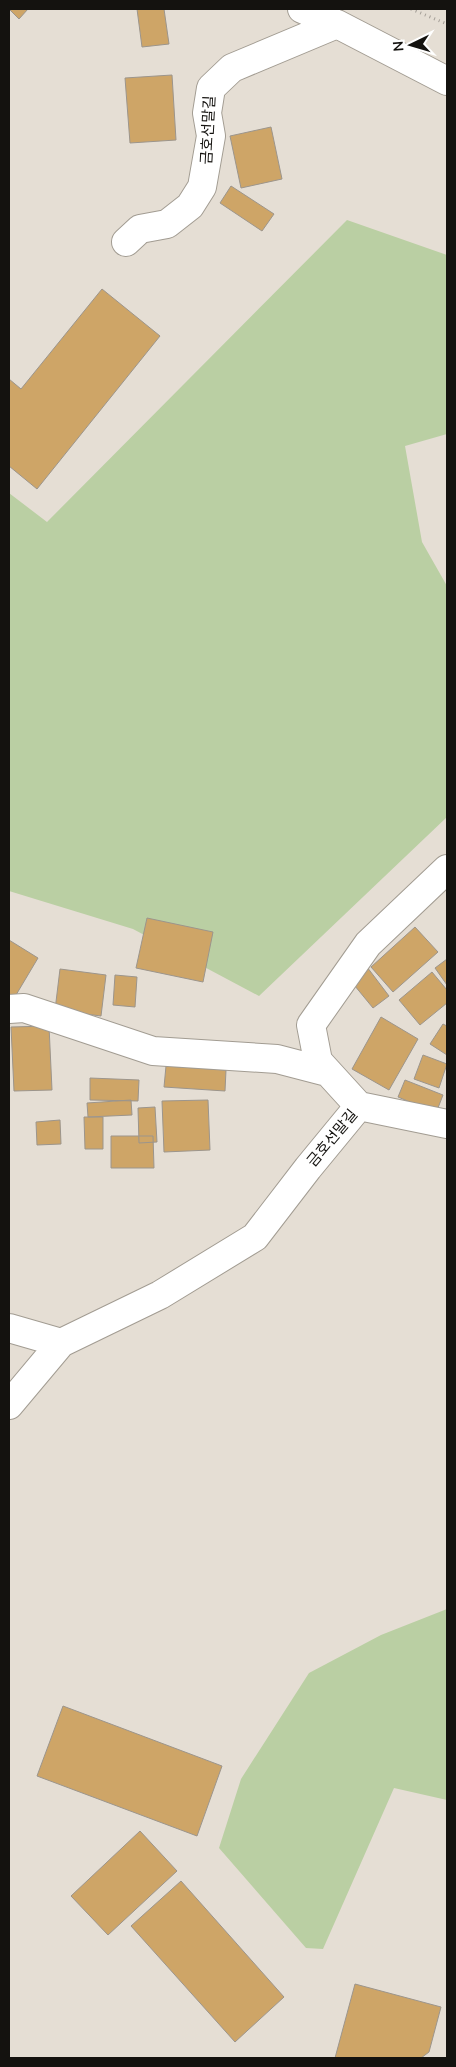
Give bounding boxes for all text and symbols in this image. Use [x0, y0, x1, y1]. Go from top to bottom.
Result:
north arrow [386, 20, 436, 70]
text: N [389, 40, 408, 52]
street label: 금호선말길 [196, 95, 220, 165]
street label: 금호선말길 [302, 1105, 362, 1171]

